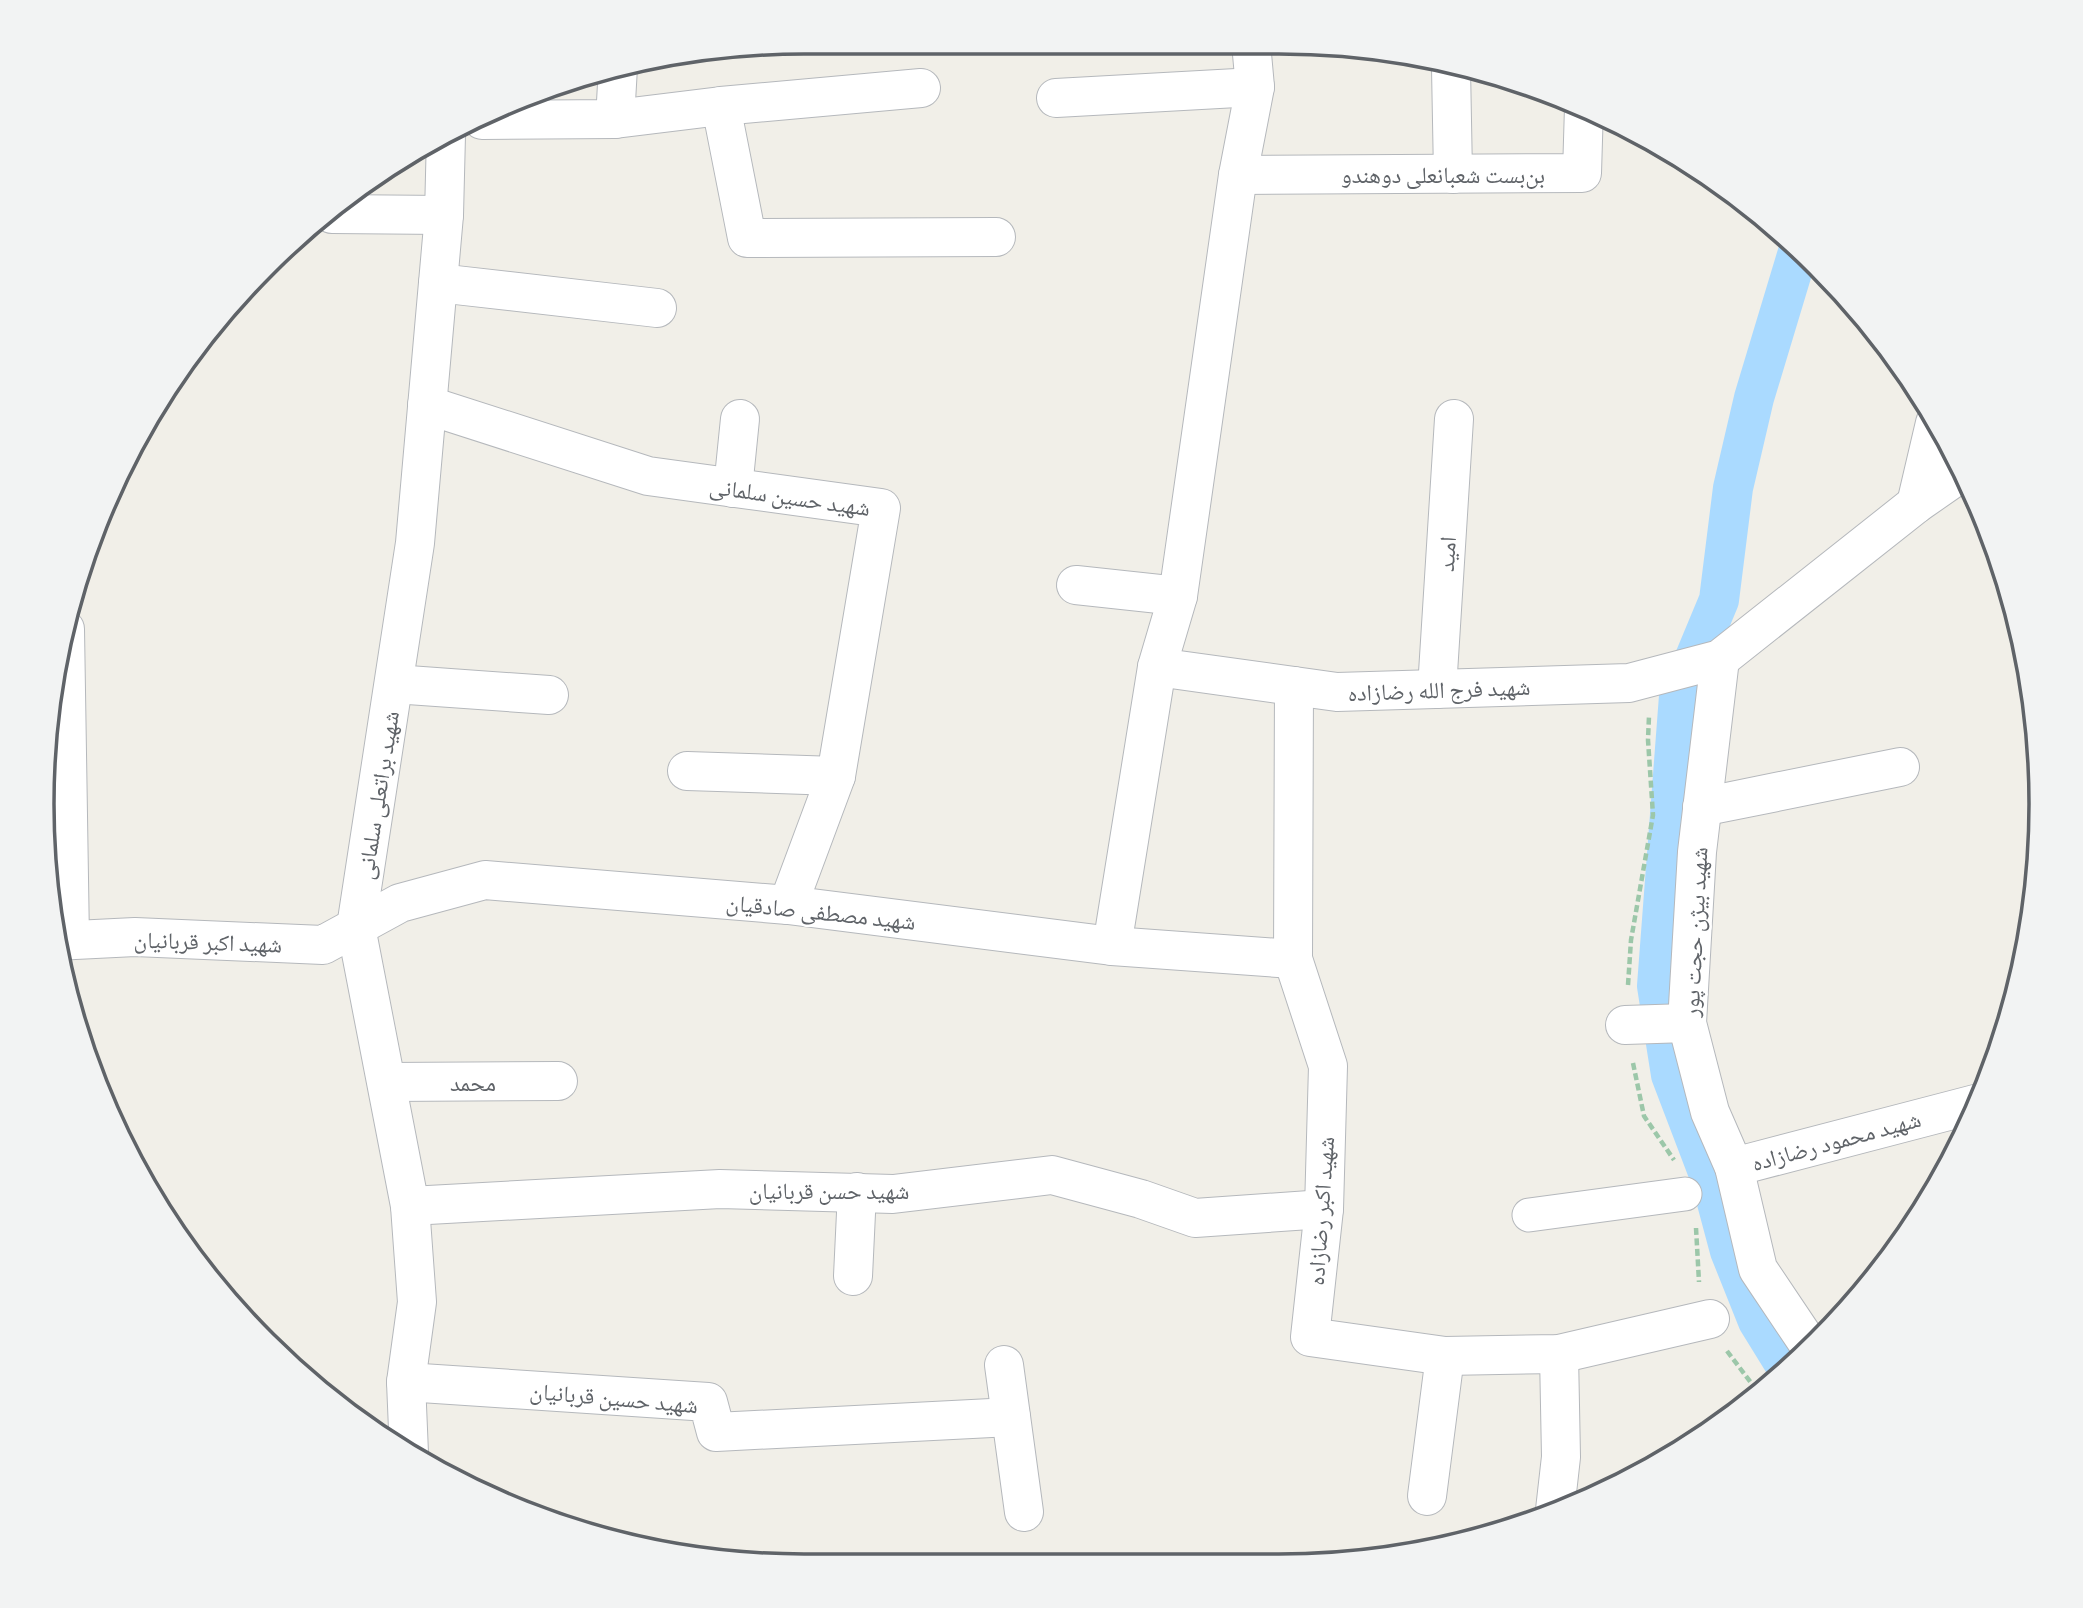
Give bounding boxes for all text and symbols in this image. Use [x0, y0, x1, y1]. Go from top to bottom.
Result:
street label: بن‌بست شعبانعلی دوهندو [1341, 160, 1545, 189]
street label: شهید حسین سلمانی [708, 471, 872, 522]
street label: امید [1431, 535, 1462, 573]
street label: شهید فرج الله رضازاده [1347, 672, 1531, 708]
street label: شهید براتعلی سلمانی [350, 709, 405, 882]
street label: شهید بیژن حجت پور [1676, 846, 1714, 1019]
street label: شهید مصطفی صادقیان [725, 887, 917, 936]
street label: شهید اکبر قربانیان [133, 924, 283, 959]
street label: محمد [450, 1068, 496, 1096]
street label: شهید محمود رضازاده [1748, 1104, 1924, 1176]
street label: شهید اکبر رضازاده [1301, 1136, 1340, 1287]
street label: شهید حسن قربانیان [749, 1176, 909, 1205]
street label: شهید حسین قربانیان [529, 1376, 699, 1419]

